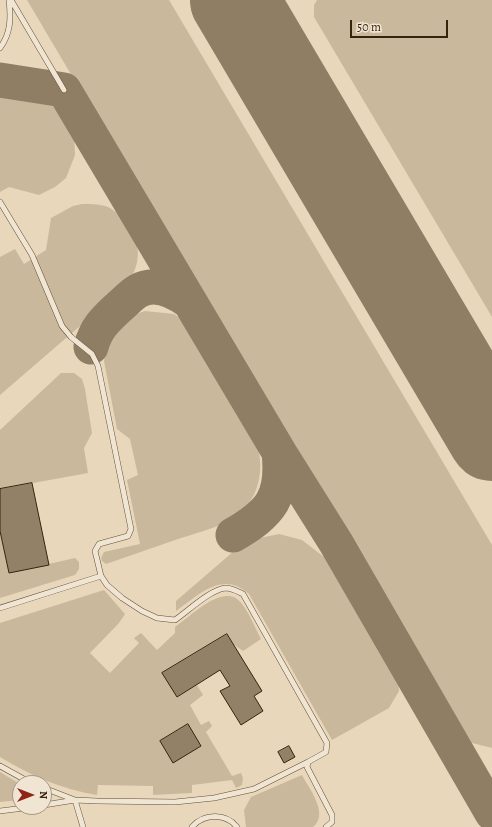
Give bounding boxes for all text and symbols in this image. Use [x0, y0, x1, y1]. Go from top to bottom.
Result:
scale bar [352, 12, 450, 38]
text: 50 m [357, 19, 381, 35]
north arrow [12, 775, 52, 815]
text: N [36, 791, 51, 799]

